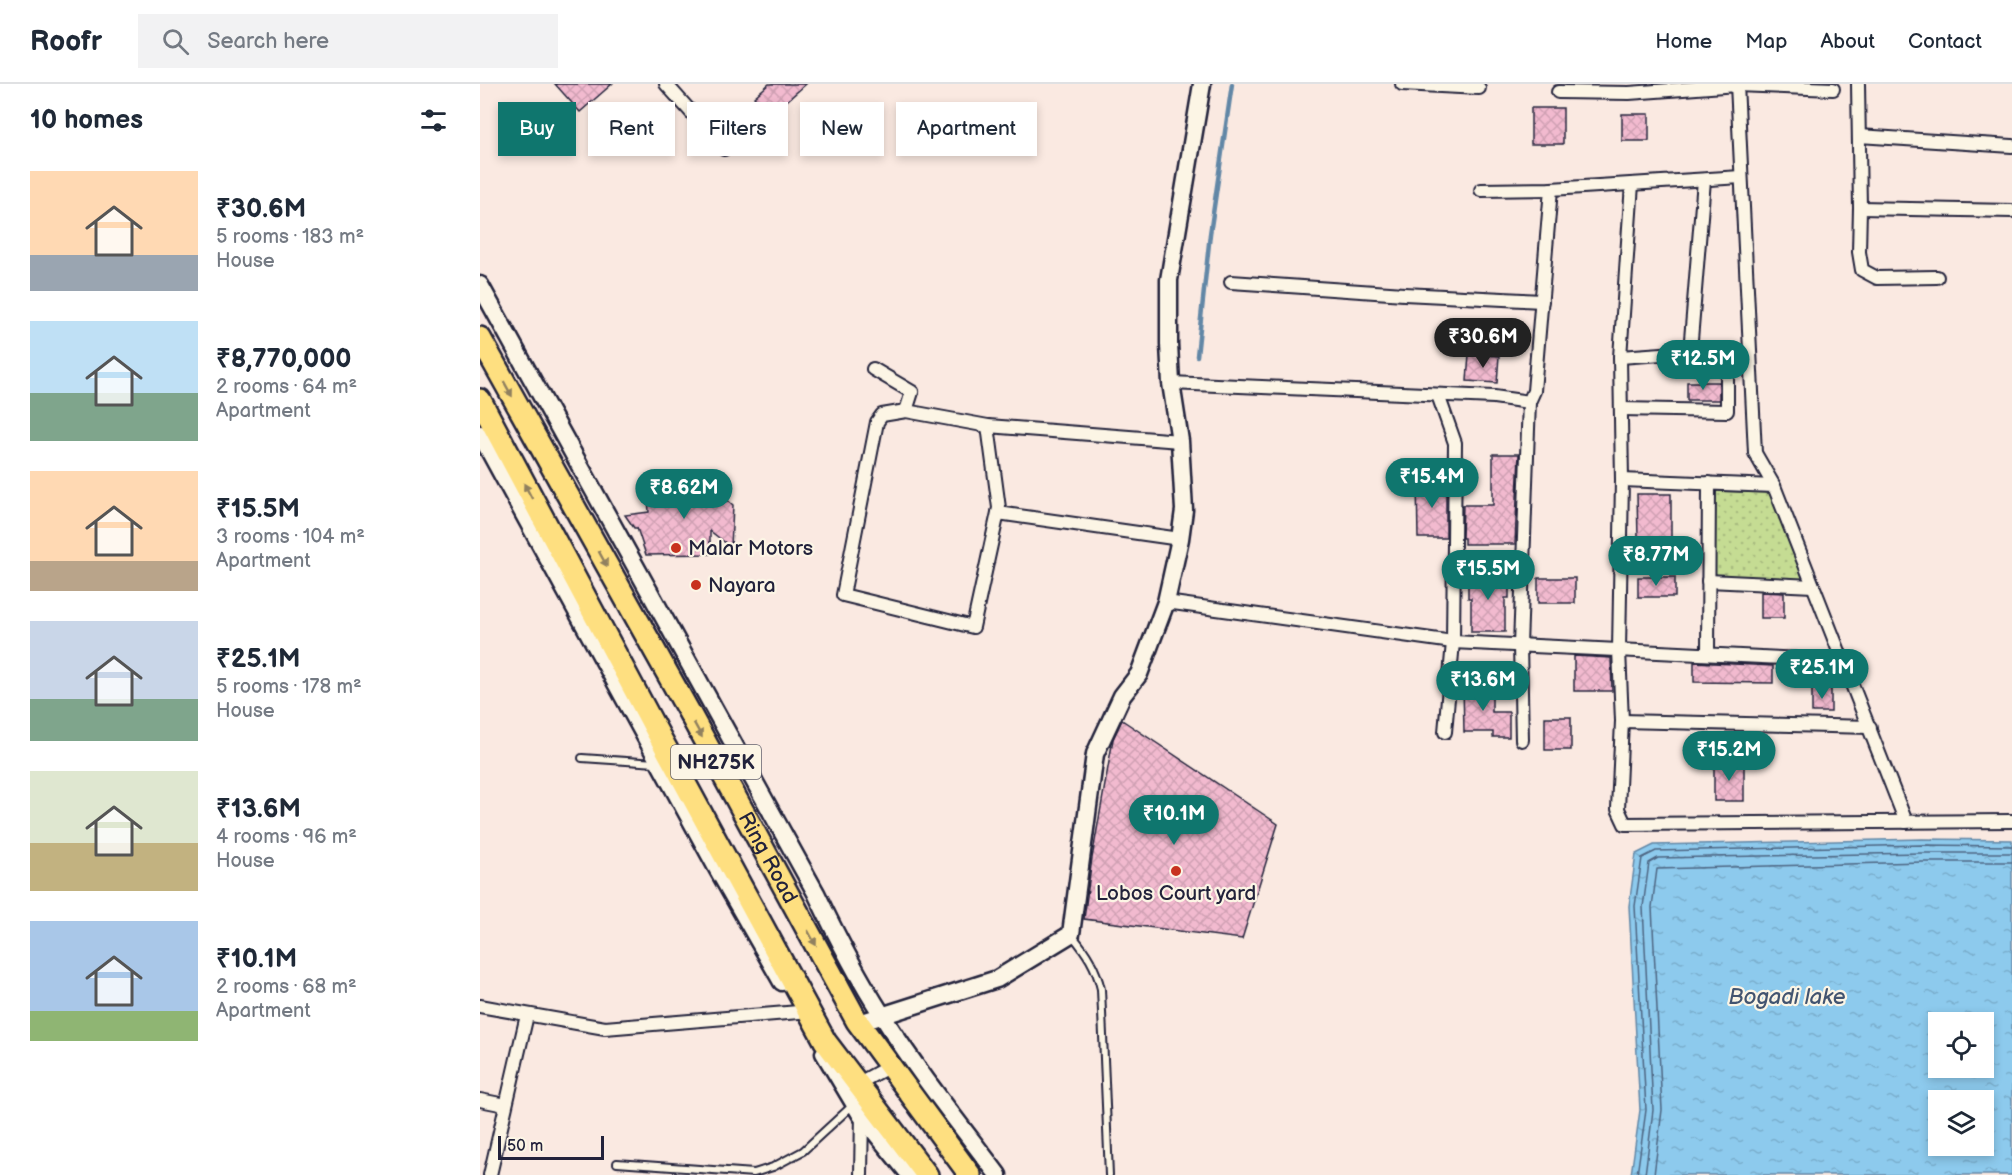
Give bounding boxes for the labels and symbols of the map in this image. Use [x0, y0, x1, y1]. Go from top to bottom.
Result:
pin: ₹30.6M [1434, 318, 1532, 369]
pin: ₹12.5M [1654, 340, 1752, 391]
one-way arrow [503, 381, 514, 397]
pin: ₹15.4M [1383, 458, 1481, 509]
pin: ₹8.62M [635, 469, 733, 520]
one-way arrow [523, 482, 533, 499]
place label: Malar Motors [688, 536, 813, 561]
pin: ₹8.77M [1607, 536, 1705, 587]
marker: Malar Motors [669, 541, 683, 555]
pin: ₹15.5M [1439, 550, 1537, 601]
one-way arrow [598, 551, 609, 567]
place label: Nayara [708, 573, 776, 598]
marker: Nayara [689, 578, 703, 592]
pin: ₹25.1M [1773, 649, 1871, 700]
pin: ₹13.6M [1434, 661, 1532, 712]
one-way arrow [693, 721, 703, 738]
pin: ₹15.2M [1680, 731, 1778, 782]
road number: NH275K [671, 745, 761, 779]
pin: ₹10.1M [1125, 795, 1223, 846]
street label: Ring Road [733, 808, 803, 908]
marker: Lobos Court yard [1169, 864, 1183, 878]
place label: Lobos Court yard [1096, 881, 1256, 906]
one-way arrow [807, 929, 817, 946]
water label: Bogadi lake [1729, 984, 1846, 1011]
scale bar [498, 1133, 604, 1160]

